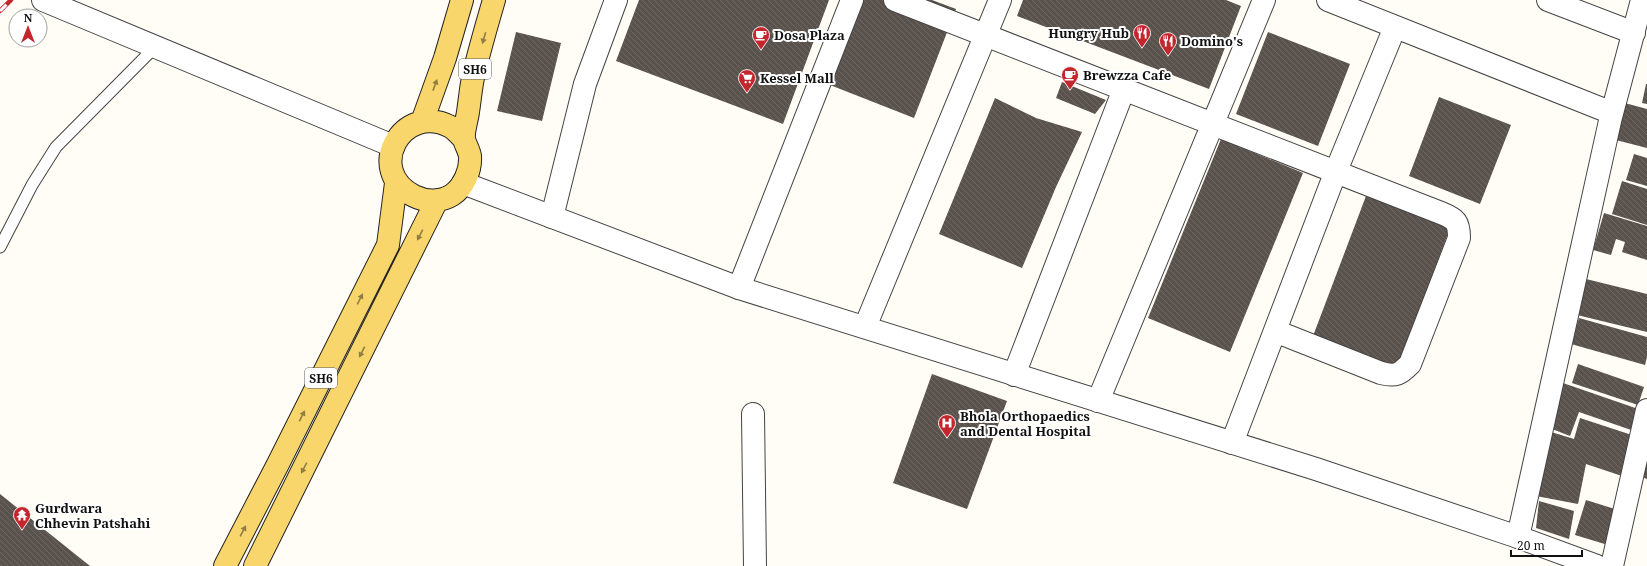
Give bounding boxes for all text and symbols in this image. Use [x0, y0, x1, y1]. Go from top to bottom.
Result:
north arrow [8, 8, 48, 48]
text: N [24, 10, 33, 25]
restaurant icon: Hungry Hub [1132, 23, 1152, 48]
place label: Hungry Hub [1048, 24, 1129, 42]
cafe icon: Dosa Plaza [751, 25, 771, 50]
place label: Dosa Plaza [774, 26, 845, 44]
restaurant icon: Domino's [1158, 31, 1178, 56]
one-way arrow [481, 32, 487, 44]
place label: Domino's [1181, 32, 1243, 50]
road number: SH6 [459, 59, 491, 79]
cafe icon: Brewzza Cafe [1060, 65, 1080, 90]
place label: Brewzza Cafe [1083, 66, 1171, 84]
supermarket icon: Kessel Mall [737, 68, 757, 93]
place label: Kessel Mall [760, 69, 834, 87]
one-way arrow [433, 79, 439, 91]
one-way arrow [417, 230, 423, 241]
one-way arrow [357, 294, 363, 305]
one-way arrow [359, 346, 365, 357]
road number: SH6 [305, 368, 337, 388]
place label: Bhola Orthopaedics and Dental Hospital [960, 407, 1091, 440]
one-way arrow [299, 410, 305, 421]
hospital icon: Bhola Orthopaedics and Dental Hospital [937, 413, 957, 438]
one-way arrow [301, 462, 307, 474]
place label: Gurdwara Chhevin Patshahi [35, 499, 151, 532]
temple icon: Gurdwara Chhevin Patshahi [12, 505, 32, 530]
one-way arrow [240, 526, 246, 537]
scale bar [1511, 532, 1582, 558]
text: 20 m [1517, 537, 1545, 554]

